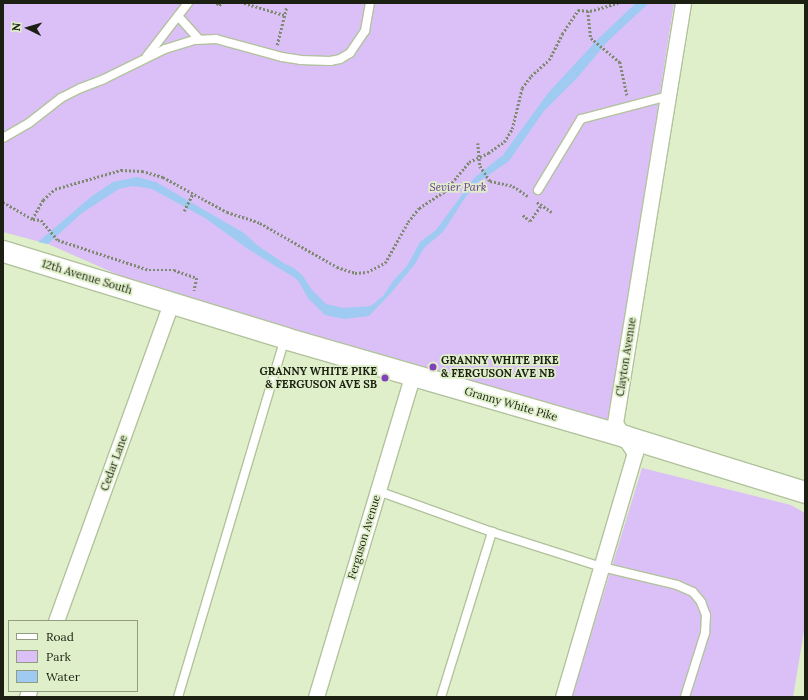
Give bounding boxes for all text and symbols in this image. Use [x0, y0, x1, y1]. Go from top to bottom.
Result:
north arrow [8, 8, 48, 48]
text: N [9, 22, 23, 32]
park label: Sevier Park [429, 180, 487, 194]
street label: 12th Avenue South [40, 257, 134, 297]
street label: Clayton Avenue [613, 317, 639, 397]
place label: GRANNY WHITE PIKE & FERGUSON AVE NB [441, 354, 559, 380]
marker: GRANNY WHITE PIKE & FERGUSON AVE NB [428, 362, 438, 372]
place label: GRANNY WHITE PIKE & FERGUSON AVE SB [259, 365, 377, 391]
marker: GRANNY WHITE PIKE & FERGUSON AVE SB [380, 373, 390, 383]
street label: Granny White Pike [463, 384, 559, 424]
street label: Cedar Lane [98, 433, 130, 493]
street label: Ferguson Avenue [345, 493, 383, 581]
legend [8, 620, 138, 692]
text: Road [46, 629, 74, 644]
text: Park [46, 649, 71, 664]
text: Water [46, 669, 80, 684]

